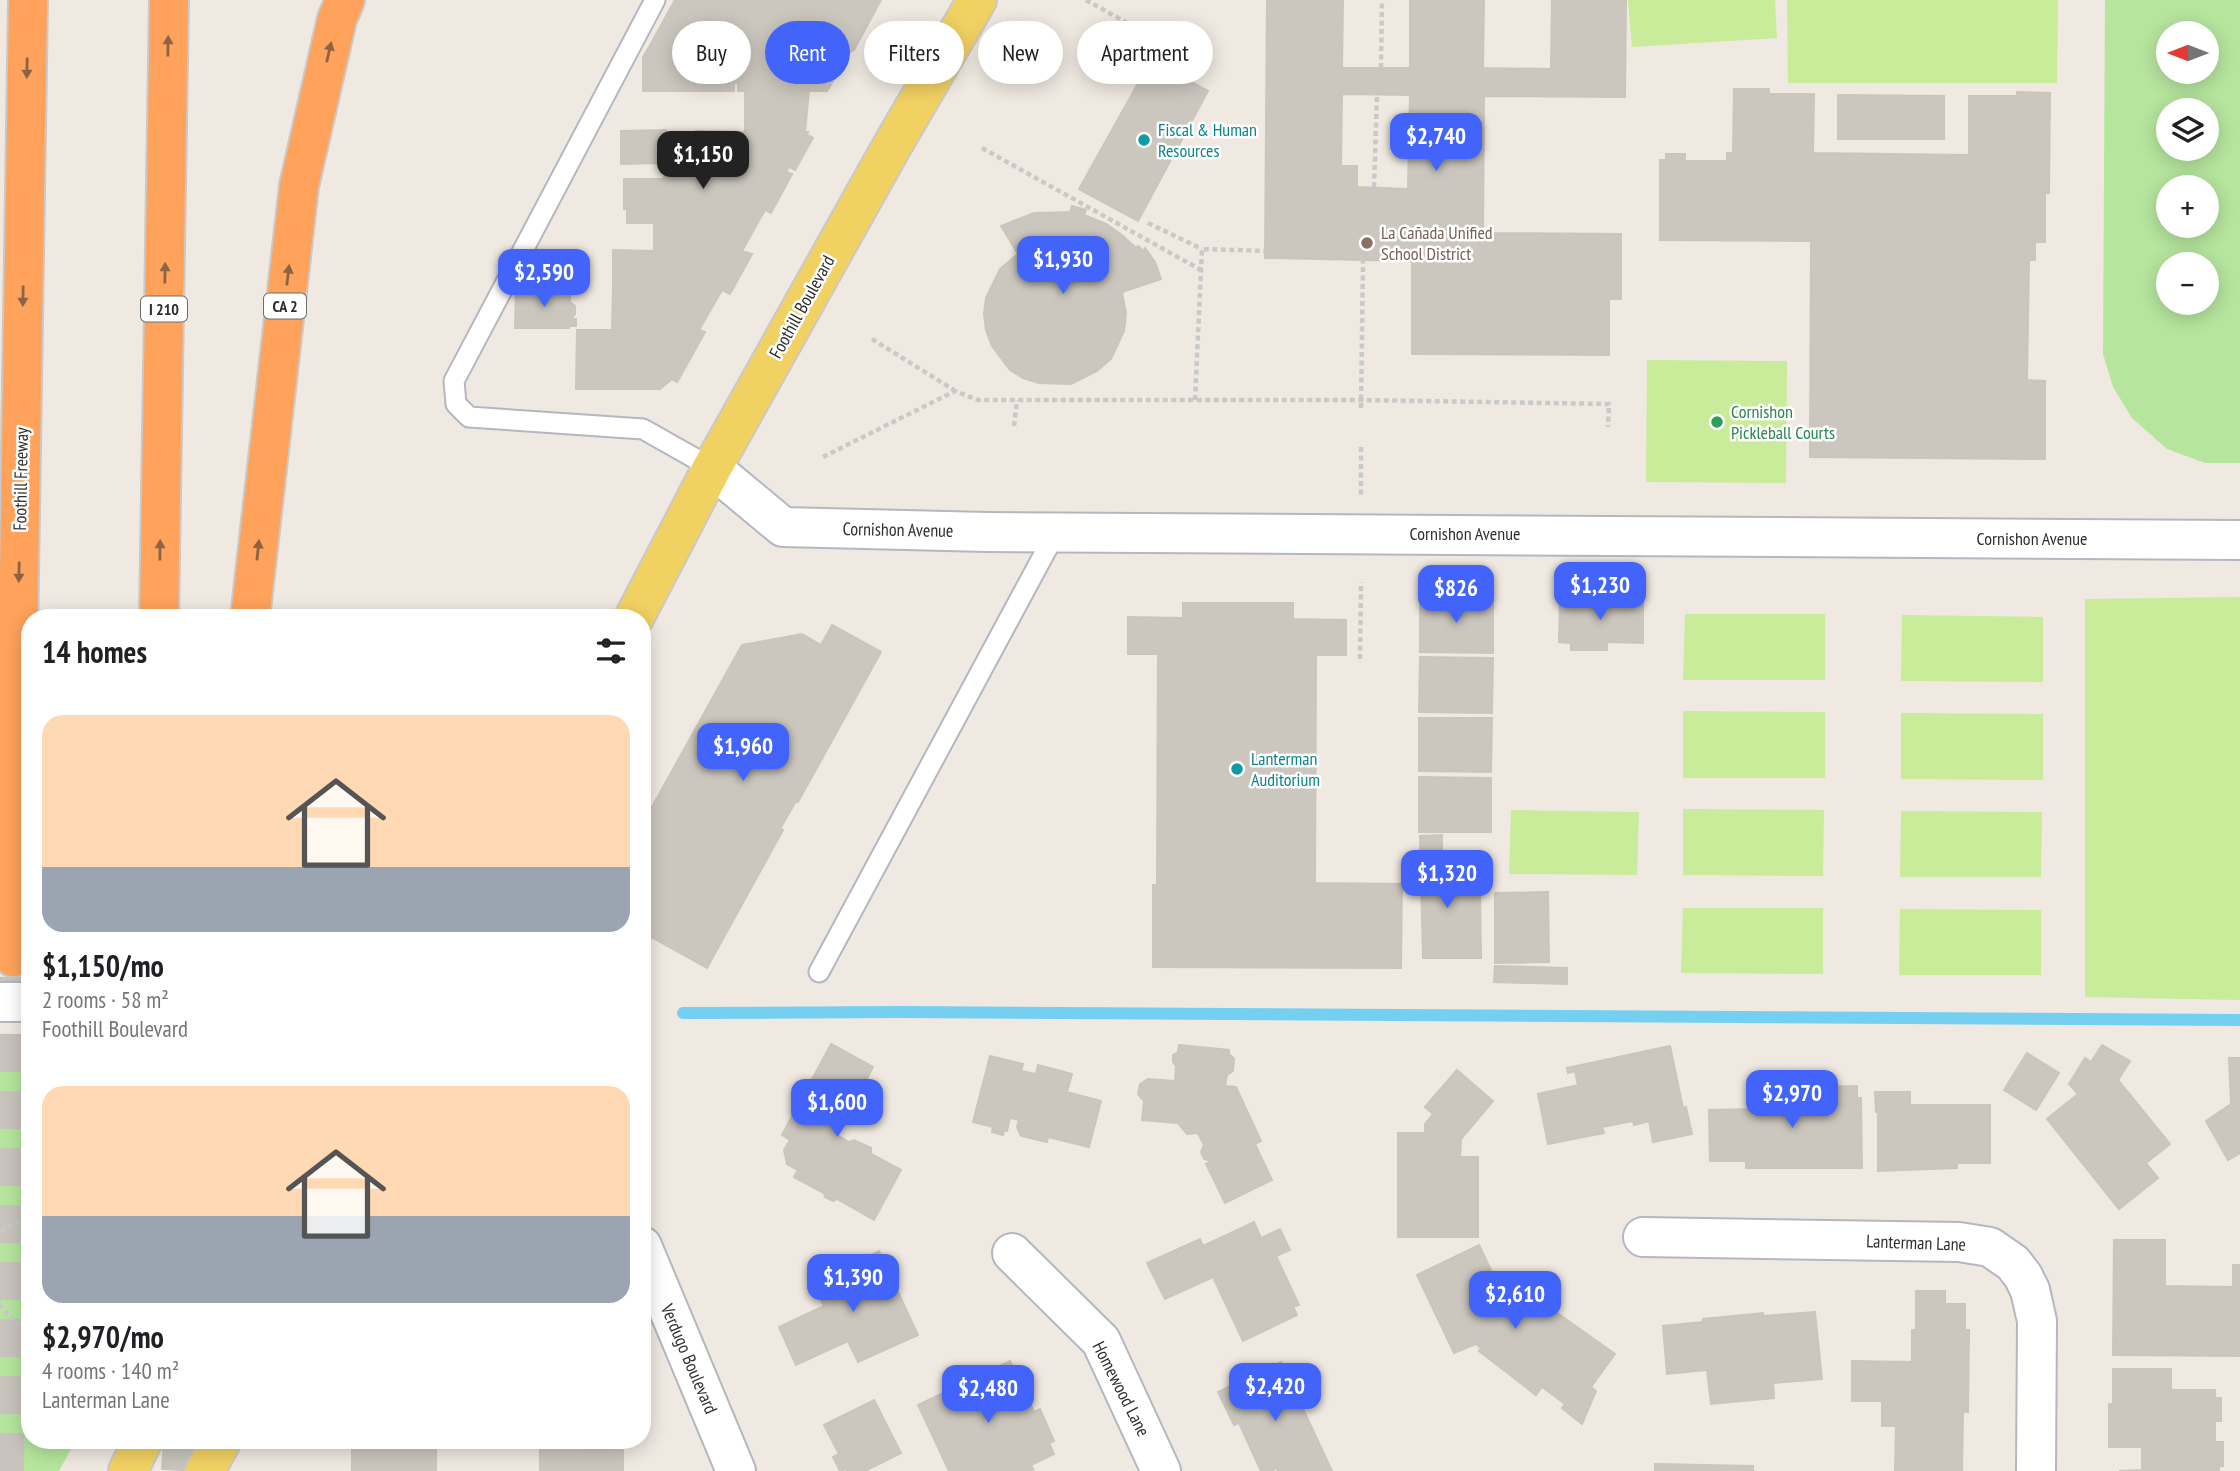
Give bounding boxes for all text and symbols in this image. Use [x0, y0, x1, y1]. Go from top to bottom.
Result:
chip: Buy [672, 21, 751, 84]
chip: Rent [765, 21, 850, 84]
chip: Filters [864, 21, 964, 84]
chip: New [978, 21, 1063, 84]
chip: Apartment [1077, 21, 1213, 84]
north arrow [2156, 21, 2219, 84]
map controls [2156, 21, 2219, 315]
one-way arrow [162, 34, 174, 56]
one-way arrow [324, 41, 335, 63]
one-way arrow [21, 57, 32, 79]
button: layers [2156, 98, 2219, 161]
pin: $2,740 [1379, 114, 1493, 173]
place label: Fiscal & Human Resources [1158, 118, 1257, 162]
text: $2,740 [1406, 121, 1466, 150]
pin: $1,150 [646, 132, 760, 191]
marker: Fiscal & Human Resources [1136, 132, 1152, 148]
text: $1,150 [673, 139, 733, 168]
button: + [2156, 175, 2219, 238]
place label: La Cañada Unified School District [1381, 221, 1493, 265]
marker: La Cañada Unified School District [1359, 235, 1375, 251]
pin: $1,930 [1006, 236, 1120, 296]
text: $1,930 [1033, 244, 1093, 273]
pin: $2,590 [487, 250, 601, 309]
street label: Foothill Boulevard [764, 251, 839, 362]
button: − [2156, 252, 2219, 315]
text: $2,590 [514, 257, 574, 286]
one-way arrow [159, 262, 171, 284]
one-way arrow [283, 264, 294, 286]
one-way arrow [17, 285, 29, 307]
road number: CA 2 [264, 294, 306, 318]
road number: I 210 [141, 296, 187, 322]
place label: Cornishon Pickleball Courts [1731, 400, 1835, 444]
marker: Cornishon Pickleball Courts [1709, 414, 1725, 430]
street label: Foothill Freeway [8, 427, 33, 531]
street label: Cornishon Avenue [842, 517, 954, 542]
street label: Cornishon Avenue [1410, 522, 1520, 545]
street label: Cornishon Avenue [1977, 527, 2087, 550]
one-way arrow [155, 538, 166, 560]
one-way arrow [252, 539, 263, 561]
one-way arrow [13, 561, 25, 583]
pin: $1,230 [1543, 562, 1657, 622]
pin: $826 [1415, 566, 1497, 625]
text: $1,230 [1570, 570, 1630, 599]
text: $826 [1434, 573, 1478, 602]
text: 14 homes [42, 632, 147, 671]
icon: filters [592, 632, 630, 670]
pin: $1,960 [686, 724, 800, 783]
text: $1,960 [713, 731, 773, 760]
place label: Lanterman Auditorium [1251, 747, 1320, 791]
icon: home [273, 760, 399, 886]
marker: Lanterman Auditorium [1229, 761, 1245, 777]
pin: $1,320 [1390, 850, 1504, 910]
text: $1,320 [1417, 858, 1477, 887]
text: $1,150/mo [42, 946, 164, 985]
text: 2 rooms · 58 m² [42, 985, 169, 1014]
text: Foothill Boulevard [42, 1014, 188, 1043]
pin: $2,970 [1735, 1070, 1849, 1130]
text: $2,970 [1762, 1078, 1822, 1107]
pin: $1,600 [780, 1080, 894, 1139]
text: $1,600 [807, 1087, 867, 1116]
icon: home [273, 1131, 399, 1257]
street label: Lanterman Lane [1866, 1229, 1966, 1256]
pin: $1,390 [796, 1254, 910, 1314]
text: $1,390 [823, 1262, 883, 1291]
pin: $2,610 [1458, 1272, 1572, 1331]
text: $2,610 [1485, 1279, 1545, 1308]
street label: Verdugo Boulevard [656, 1299, 723, 1417]
text: $2,970/mo [42, 1317, 164, 1356]
street label: Homewood Lane [1088, 1337, 1155, 1440]
text: 4 rooms · 140 m² [42, 1356, 179, 1385]
pin: $2,420 [1218, 1364, 1332, 1423]
pin: $2,480 [931, 1366, 1045, 1425]
text: $2,420 [1245, 1371, 1305, 1400]
text: $2,480 [958, 1373, 1018, 1402]
text: Lanterman Lane [42, 1385, 170, 1414]

